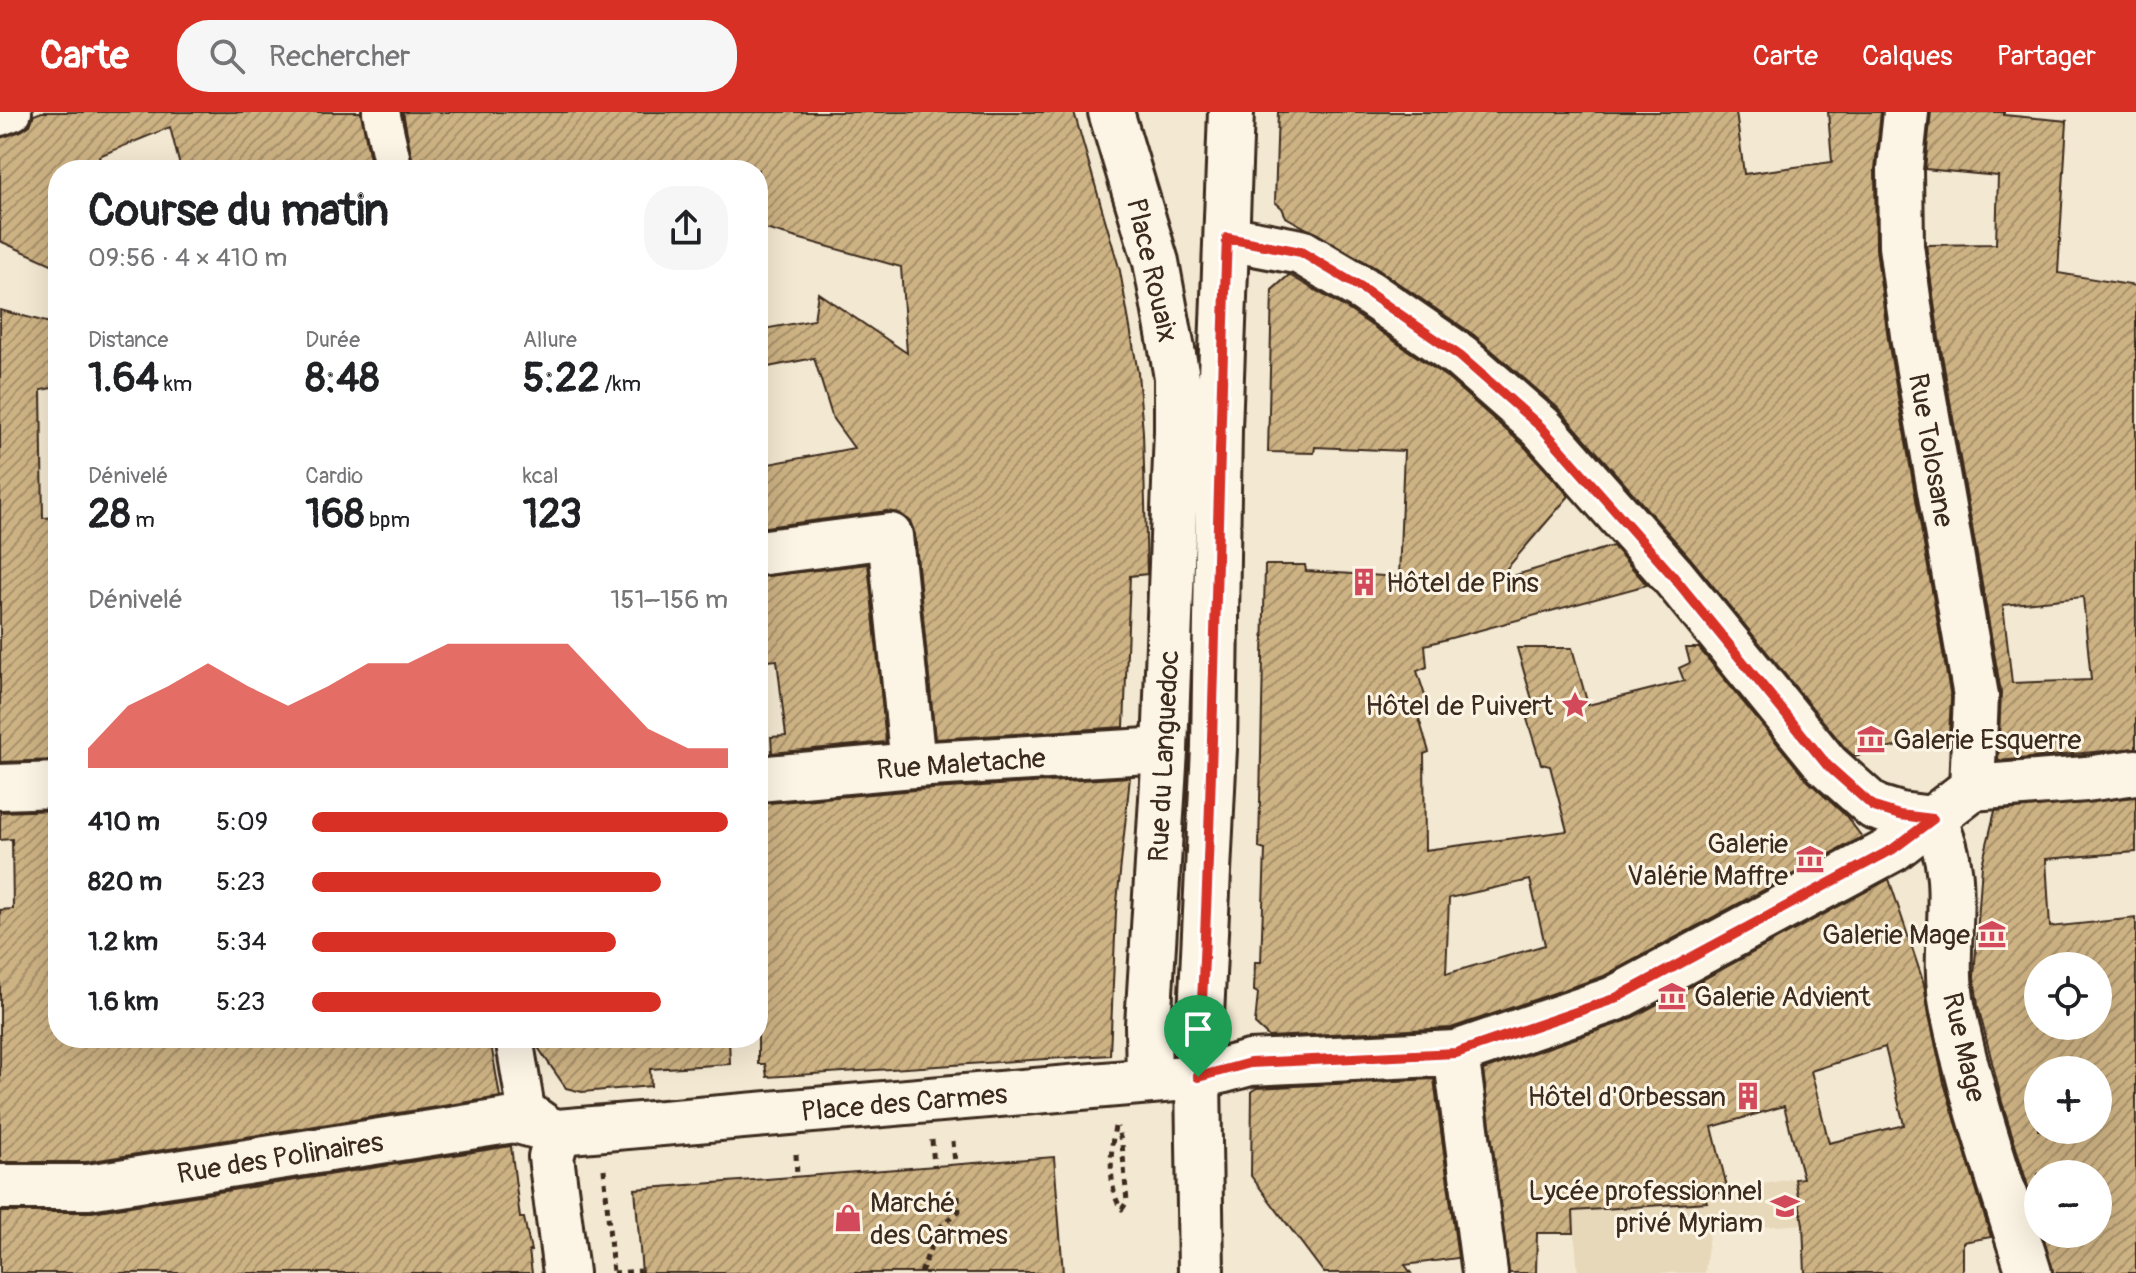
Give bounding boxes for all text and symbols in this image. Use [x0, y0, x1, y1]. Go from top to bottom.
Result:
search box [177, 20, 737, 92]
text: Carte [40, 32, 129, 80]
icon: search [205, 34, 249, 78]
text: Rechercher [269, 38, 411, 75]
text: Carte [1753, 39, 1818, 74]
text: Calques [1862, 39, 1952, 74]
text: Partager [1996, 39, 2096, 74]
text: Course du matin [88, 184, 389, 239]
button: share [644, 186, 728, 270]
street label: Place Rouaix [1118, 195, 1185, 346]
text: 09:56 · 4 × 410 m [88, 242, 287, 274]
text: Distance [88, 326, 168, 354]
text: Durée [305, 326, 360, 354]
text: Allure [523, 326, 577, 354]
text: 1.64 [88, 354, 159, 403]
text: 8:48 [305, 354, 380, 403]
text: 5:22 [523, 354, 600, 403]
text: km [159, 370, 192, 398]
text: /km [600, 370, 641, 398]
street label: Rue Tolosane [1900, 371, 1961, 530]
text: Dénivelé [88, 462, 168, 490]
text: Cardio [305, 462, 363, 490]
text: kcal [523, 462, 558, 490]
text: 28 [88, 490, 131, 539]
text: 168 [305, 490, 364, 539]
text: 123 [523, 490, 582, 539]
text: m [131, 506, 155, 534]
text: bpm [364, 506, 410, 534]
place label: Hôtel de Pins [1386, 566, 1539, 601]
building icon: Hôtel de Pins [1349, 567, 1379, 597]
text: Dénivelé [88, 584, 183, 616]
text: 151–156 m [610, 584, 728, 616]
street label: Rue du Languedoc [1141, 649, 1188, 863]
place label: Hôtel de Puivert [1365, 689, 1554, 724]
place icon: Hôtel de Puivert [1560, 690, 1590, 720]
place label: Galerie Esquerre [1893, 723, 2081, 758]
museum icon: Galerie Esquerre [1856, 724, 1886, 754]
street label: Rue Maletache [875, 741, 1047, 788]
text: 410 m [88, 806, 160, 838]
text: 5:09 [216, 806, 268, 838]
place label: Galerie Valérie Maffre [1627, 827, 1788, 894]
museum icon: Galerie Valérie Maffre [1795, 844, 1825, 874]
text: 820 m [88, 866, 162, 898]
text: 5:23 [216, 866, 265, 898]
place label: Galerie Mage [1822, 918, 1970, 953]
museum icon: Galerie Mage [1977, 919, 2007, 949]
text: 1.2 km [88, 926, 158, 958]
text: 5:34 [216, 926, 267, 958]
map controls [2024, 952, 2112, 1248]
button: locate [2024, 952, 2112, 1040]
place label: Galerie Advient [1694, 980, 1871, 1015]
museum icon: Galerie Advient [1657, 981, 1687, 1011]
text: 1.6 km [88, 986, 159, 1018]
text: 5:23 [216, 986, 265, 1018]
street label: Rue Mage [1934, 989, 1993, 1106]
pin [1164, 995, 1232, 1077]
icon: arrive [1176, 1007, 1220, 1051]
button: + [2024, 1056, 2112, 1144]
street label: Place des Carmes [799, 1077, 1009, 1130]
place label: Hôtel d'Orbessan [1527, 1080, 1726, 1115]
building icon: Hôtel d'Orbessan [1733, 1081, 1763, 1111]
street label: Rue des Polinaires [175, 1125, 386, 1192]
button: − [2024, 1160, 2112, 1248]
place label: Lycée professionnel privé Myriam [1528, 1174, 1763, 1241]
place label: Marché des Carmes [870, 1186, 1008, 1253]
school or university icon: Lycée professionnel privé Myriam [1770, 1191, 1800, 1221]
shop icon: Marché des Carmes [833, 1203, 863, 1233]

